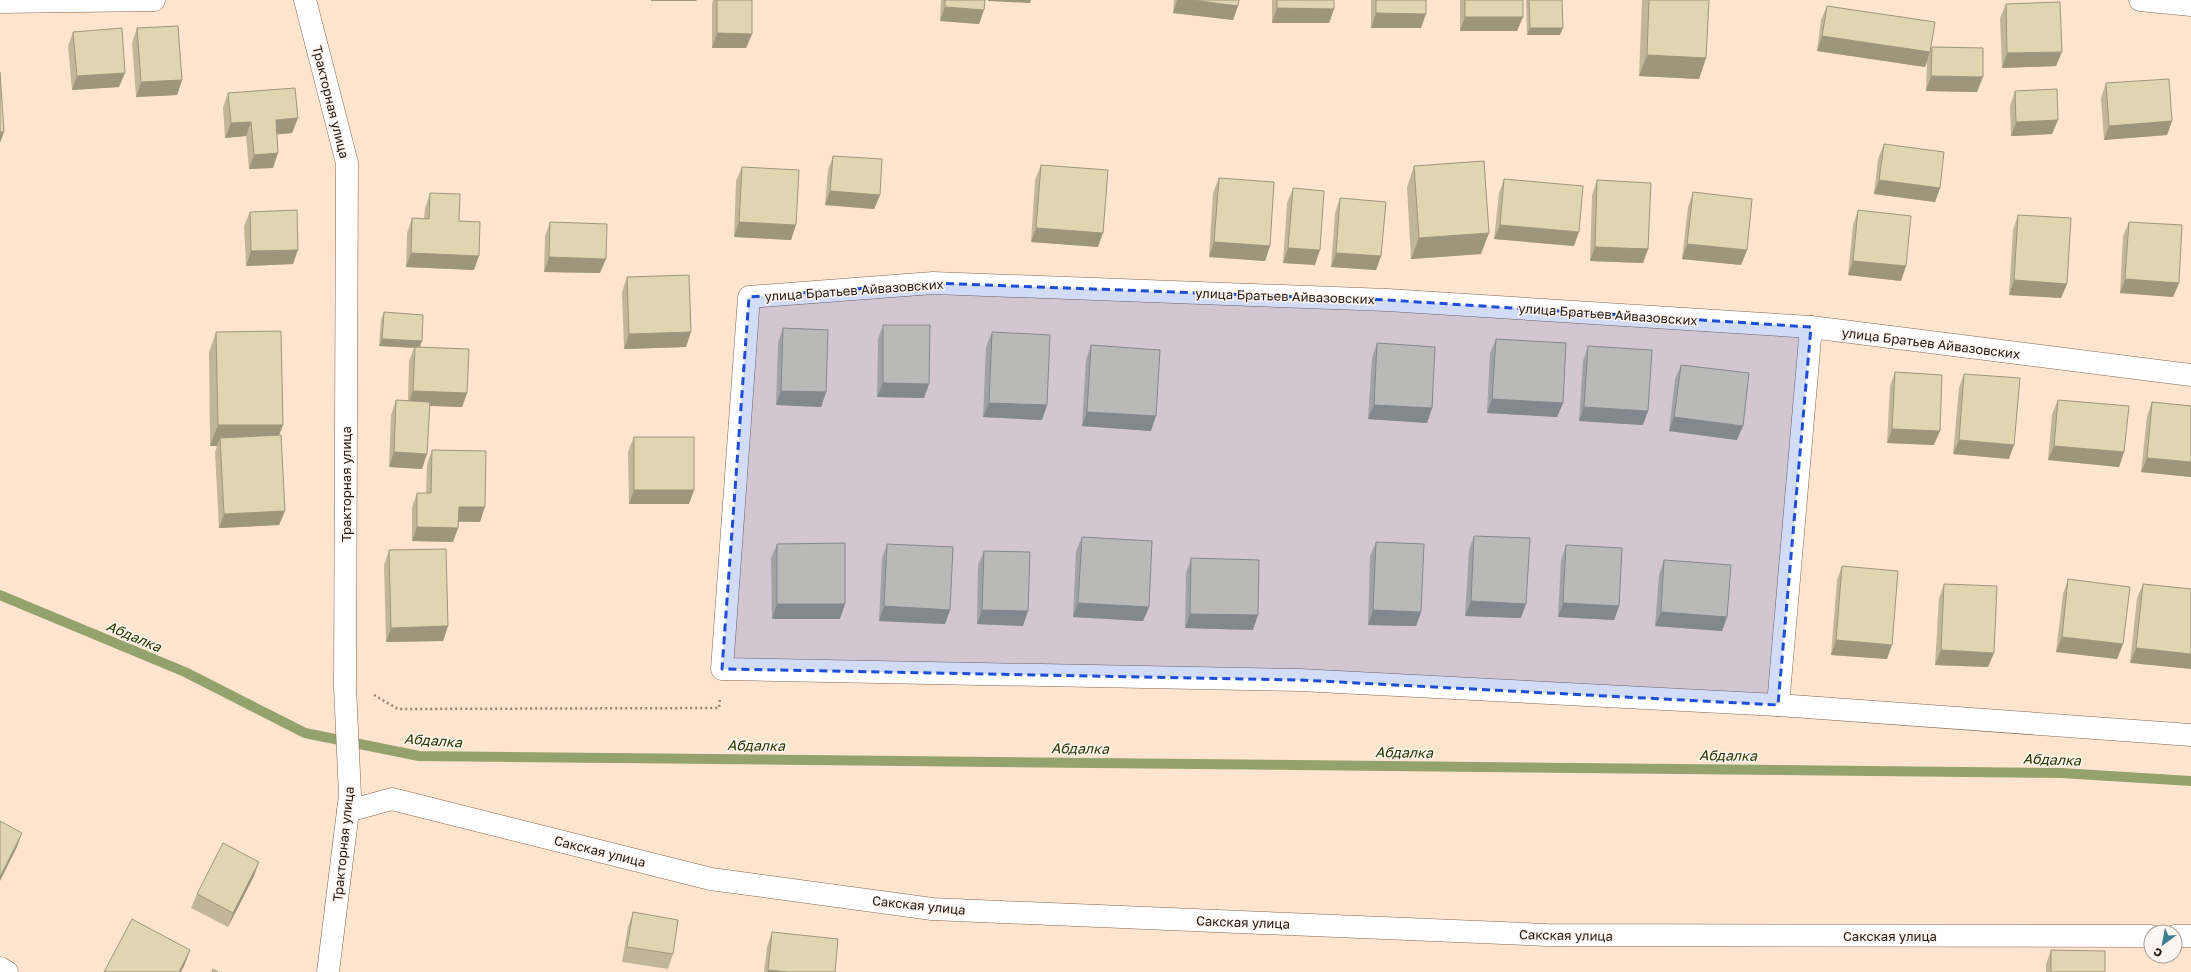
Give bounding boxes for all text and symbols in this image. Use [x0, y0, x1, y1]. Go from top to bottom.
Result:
street label: Тракторная улица [309, 44, 353, 160]
street label: улица Братьев Айвазовских [764, 276, 944, 304]
street label: улица Братьев Айвазовских [1195, 285, 1375, 307]
street label: улица Братьев Айвазовских [1518, 300, 1698, 328]
street label: улица Братьев Айвазовских [1841, 324, 2021, 362]
street label: Тракторная улица [338, 426, 354, 542]
water label: Абдалка [104, 617, 165, 656]
water label: Абдалка [403, 729, 464, 751]
water label: Абдалка [727, 736, 786, 754]
water label: Абдалка [1051, 739, 1110, 757]
water label: Абдалка [1375, 743, 1434, 761]
water label: Абдалка [1699, 746, 1758, 764]
water label: Абдалка [2023, 749, 2082, 769]
street label: Тракторная улица [329, 786, 357, 902]
street label: Сакская улица [552, 832, 648, 870]
street label: Сакская улица [871, 892, 967, 918]
street label: Сакская улица [1196, 912, 1290, 932]
north arrow [2143, 924, 2183, 964]
street label: Сакская улица [1519, 926, 1613, 944]
street label: Сакская улица [1843, 928, 1937, 944]
text: С [2151, 945, 2164, 960]

